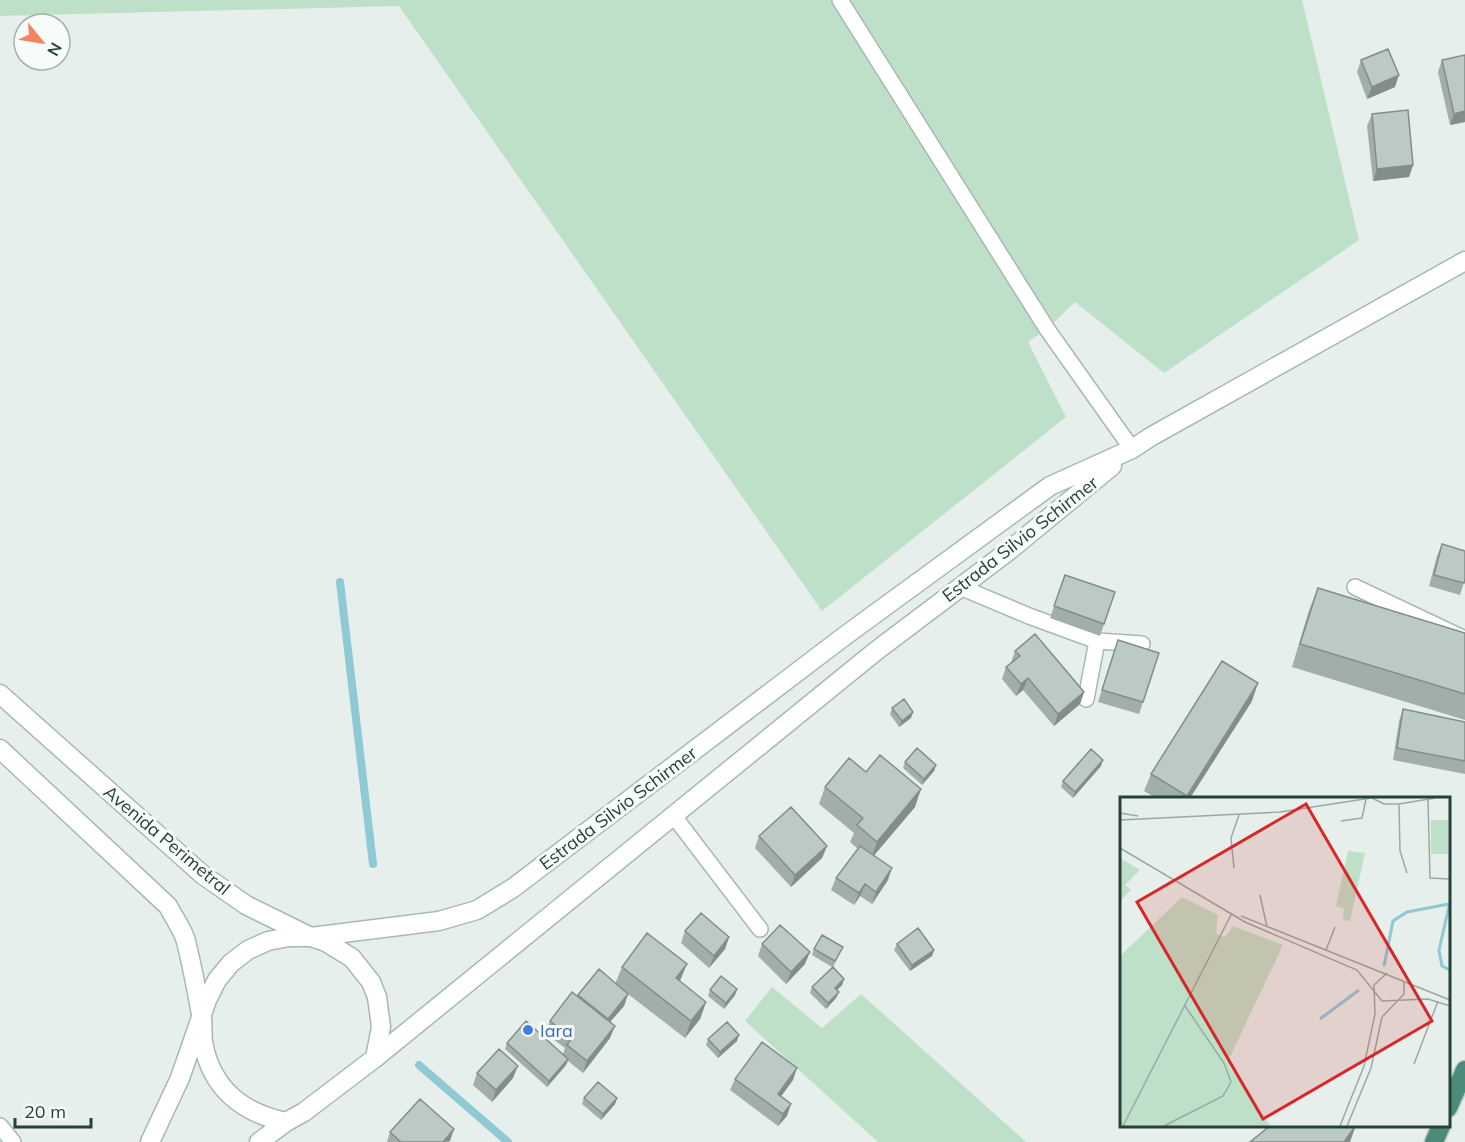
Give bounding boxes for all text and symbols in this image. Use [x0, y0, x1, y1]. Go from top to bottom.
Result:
north arrow [12, 12, 72, 72]
text: N [43, 39, 67, 60]
street label: Estrada Silvio Schirmer [938, 471, 1103, 607]
street label: Estrada Silvio Schirmer [535, 741, 702, 875]
street label: Avenida Perimetral [99, 780, 235, 900]
inset map [1120, 797, 1450, 1127]
place label: Iara [540, 1019, 573, 1042]
marker: Iara [521, 1023, 535, 1037]
scale bar [15, 1091, 92, 1129]
text: 20 m [24, 1100, 66, 1123]

